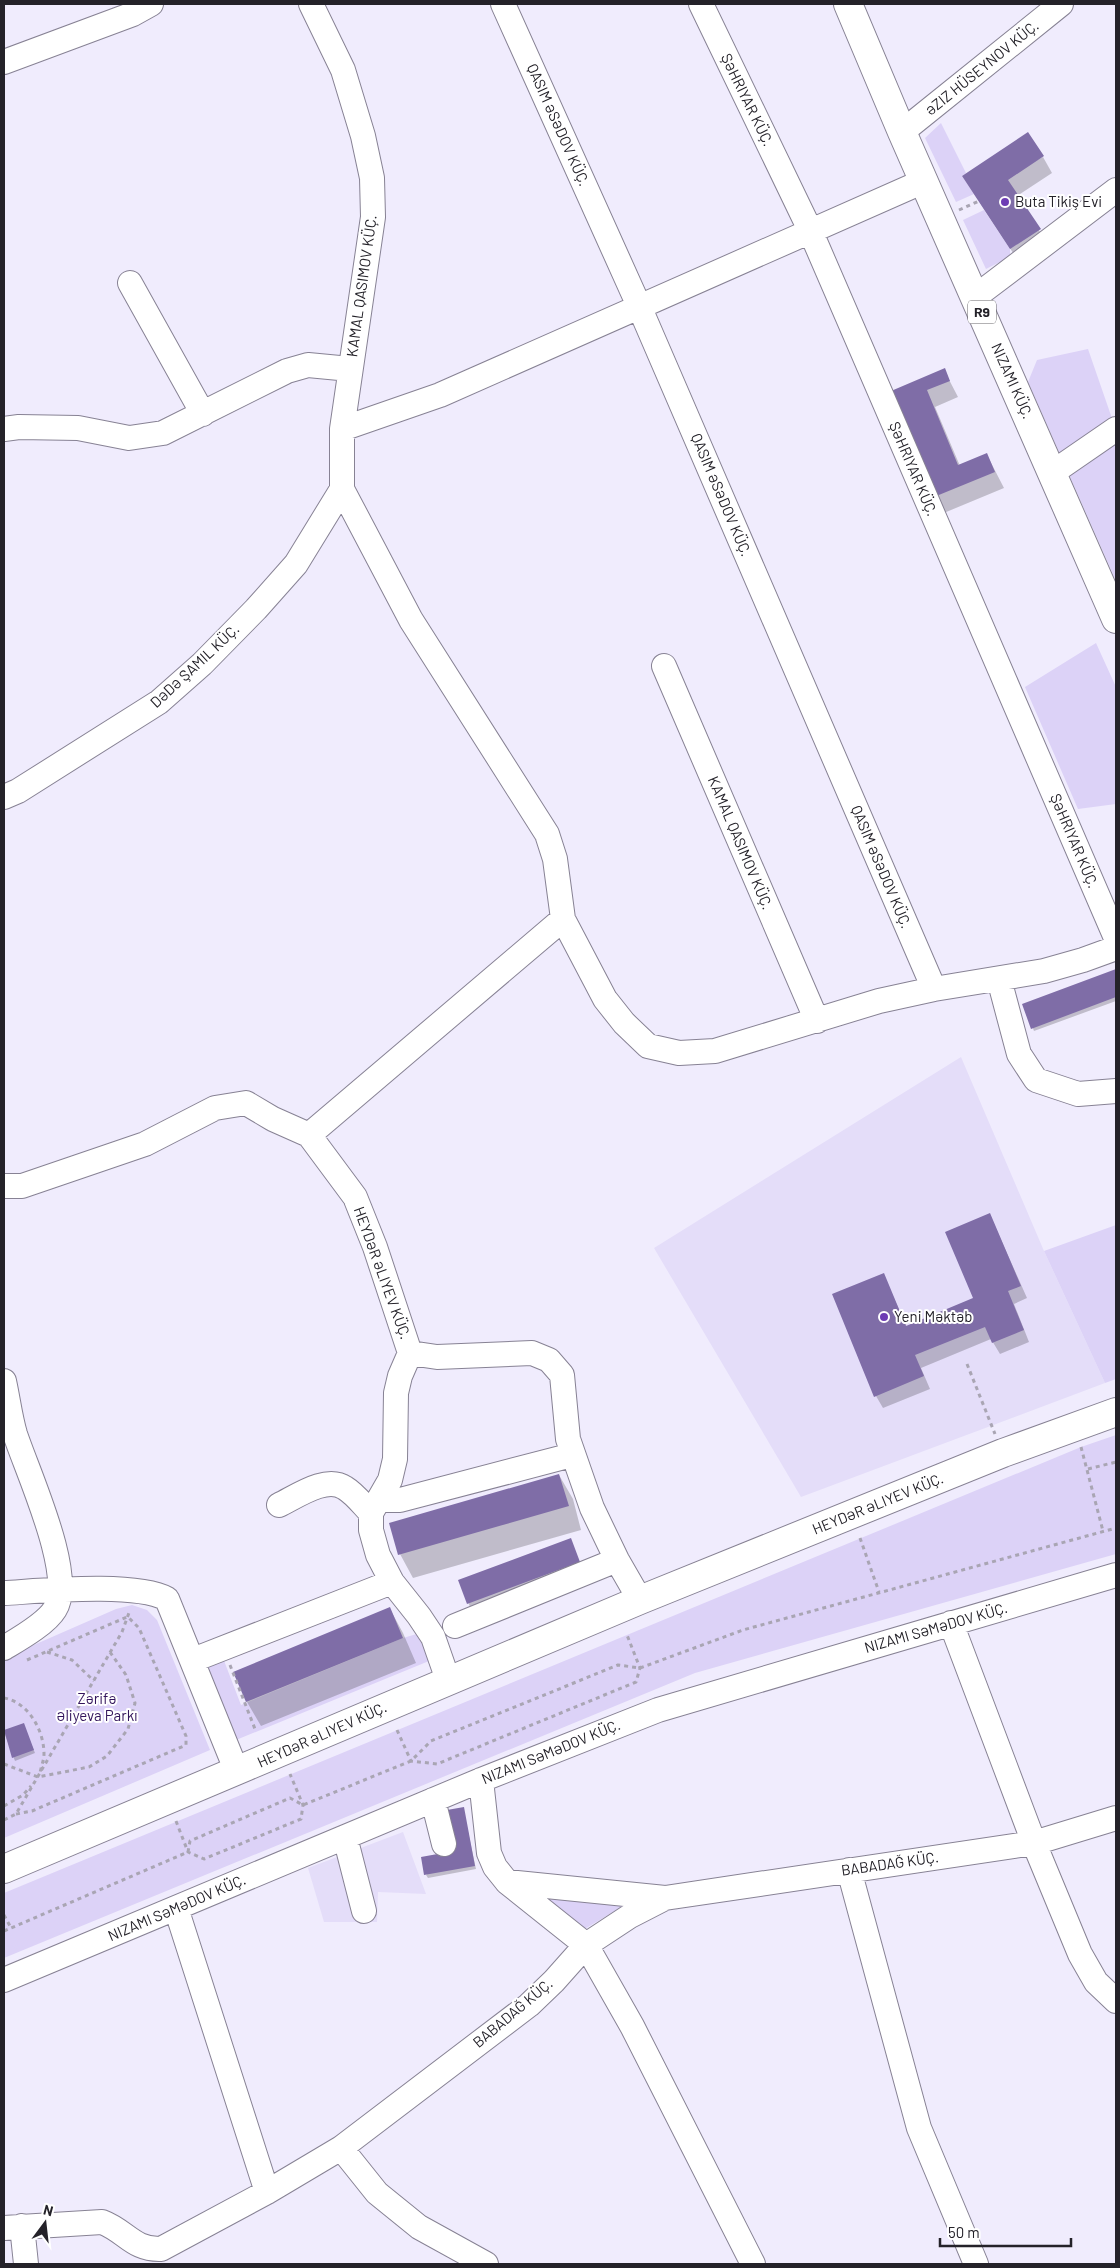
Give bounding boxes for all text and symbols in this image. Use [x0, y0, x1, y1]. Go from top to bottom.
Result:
street label: ƏZIZ HÜSEYNOV KÜÇ. [921, 16, 1042, 119]
street label: ŞƏHRIYAR KÜÇ. [718, 50, 778, 149]
street label: QASIM ƏSƏDOV KÜÇ. [524, 61, 594, 189]
place label: Buta Tikiş Evi [1015, 192, 1102, 210]
marker: Buta Tikiş Evi [999, 196, 1011, 208]
street label: KAMAL QASIMOV KÜÇ. [342, 214, 380, 358]
road number: R9 [968, 300, 996, 324]
street label: NIZAMI KÜÇ. [988, 340, 1038, 421]
street label: ŞƏHRIYAR KÜÇ. [886, 419, 942, 519]
street label: QASIM ƏSƏDOV KÜÇ. [688, 430, 756, 559]
street label: DƏDƏ ŞAMIL KÜÇ. [146, 619, 243, 711]
street label: KAMAL QASIMOV KÜÇ. [705, 773, 777, 912]
street label: ŞƏHRIYAR KÜÇ. [1047, 791, 1103, 891]
street label: QASIM ƏSƏDOV KÜÇ. [848, 802, 916, 931]
street label: HEYDƏR ƏLIYEV KÜÇ. [351, 1204, 415, 1341]
place label: Yeni Məktəb [894, 1307, 972, 1325]
marker: Yeni Məktəb [878, 1311, 890, 1323]
street label: HEYDƏR ƏLIYEV KÜÇ. [809, 1469, 946, 1538]
street label: NIZAMI SƏMƏDOV KÜÇ. [862, 1598, 1009, 1656]
park label: Zərifə Əliyeva Parkı [57, 1689, 137, 1724]
street label: HEYDƏR ƏLIYEV KÜÇ. [254, 1697, 389, 1771]
street label: NIZAMI SƏMƏDOV KÜÇ. [479, 1715, 623, 1787]
street label: BABADAĞ KÜÇ. [840, 1847, 940, 1879]
street label: NIZAMI SƏMƏDOV KÜÇ. [105, 1870, 248, 1944]
street label: BABADAĞ KÜÇ. [469, 1974, 556, 2051]
north arrow [20, 2198, 70, 2248]
text: N [42, 2201, 55, 2219]
scale bar [940, 2216, 1071, 2248]
text: 50 m [948, 2223, 980, 2241]

